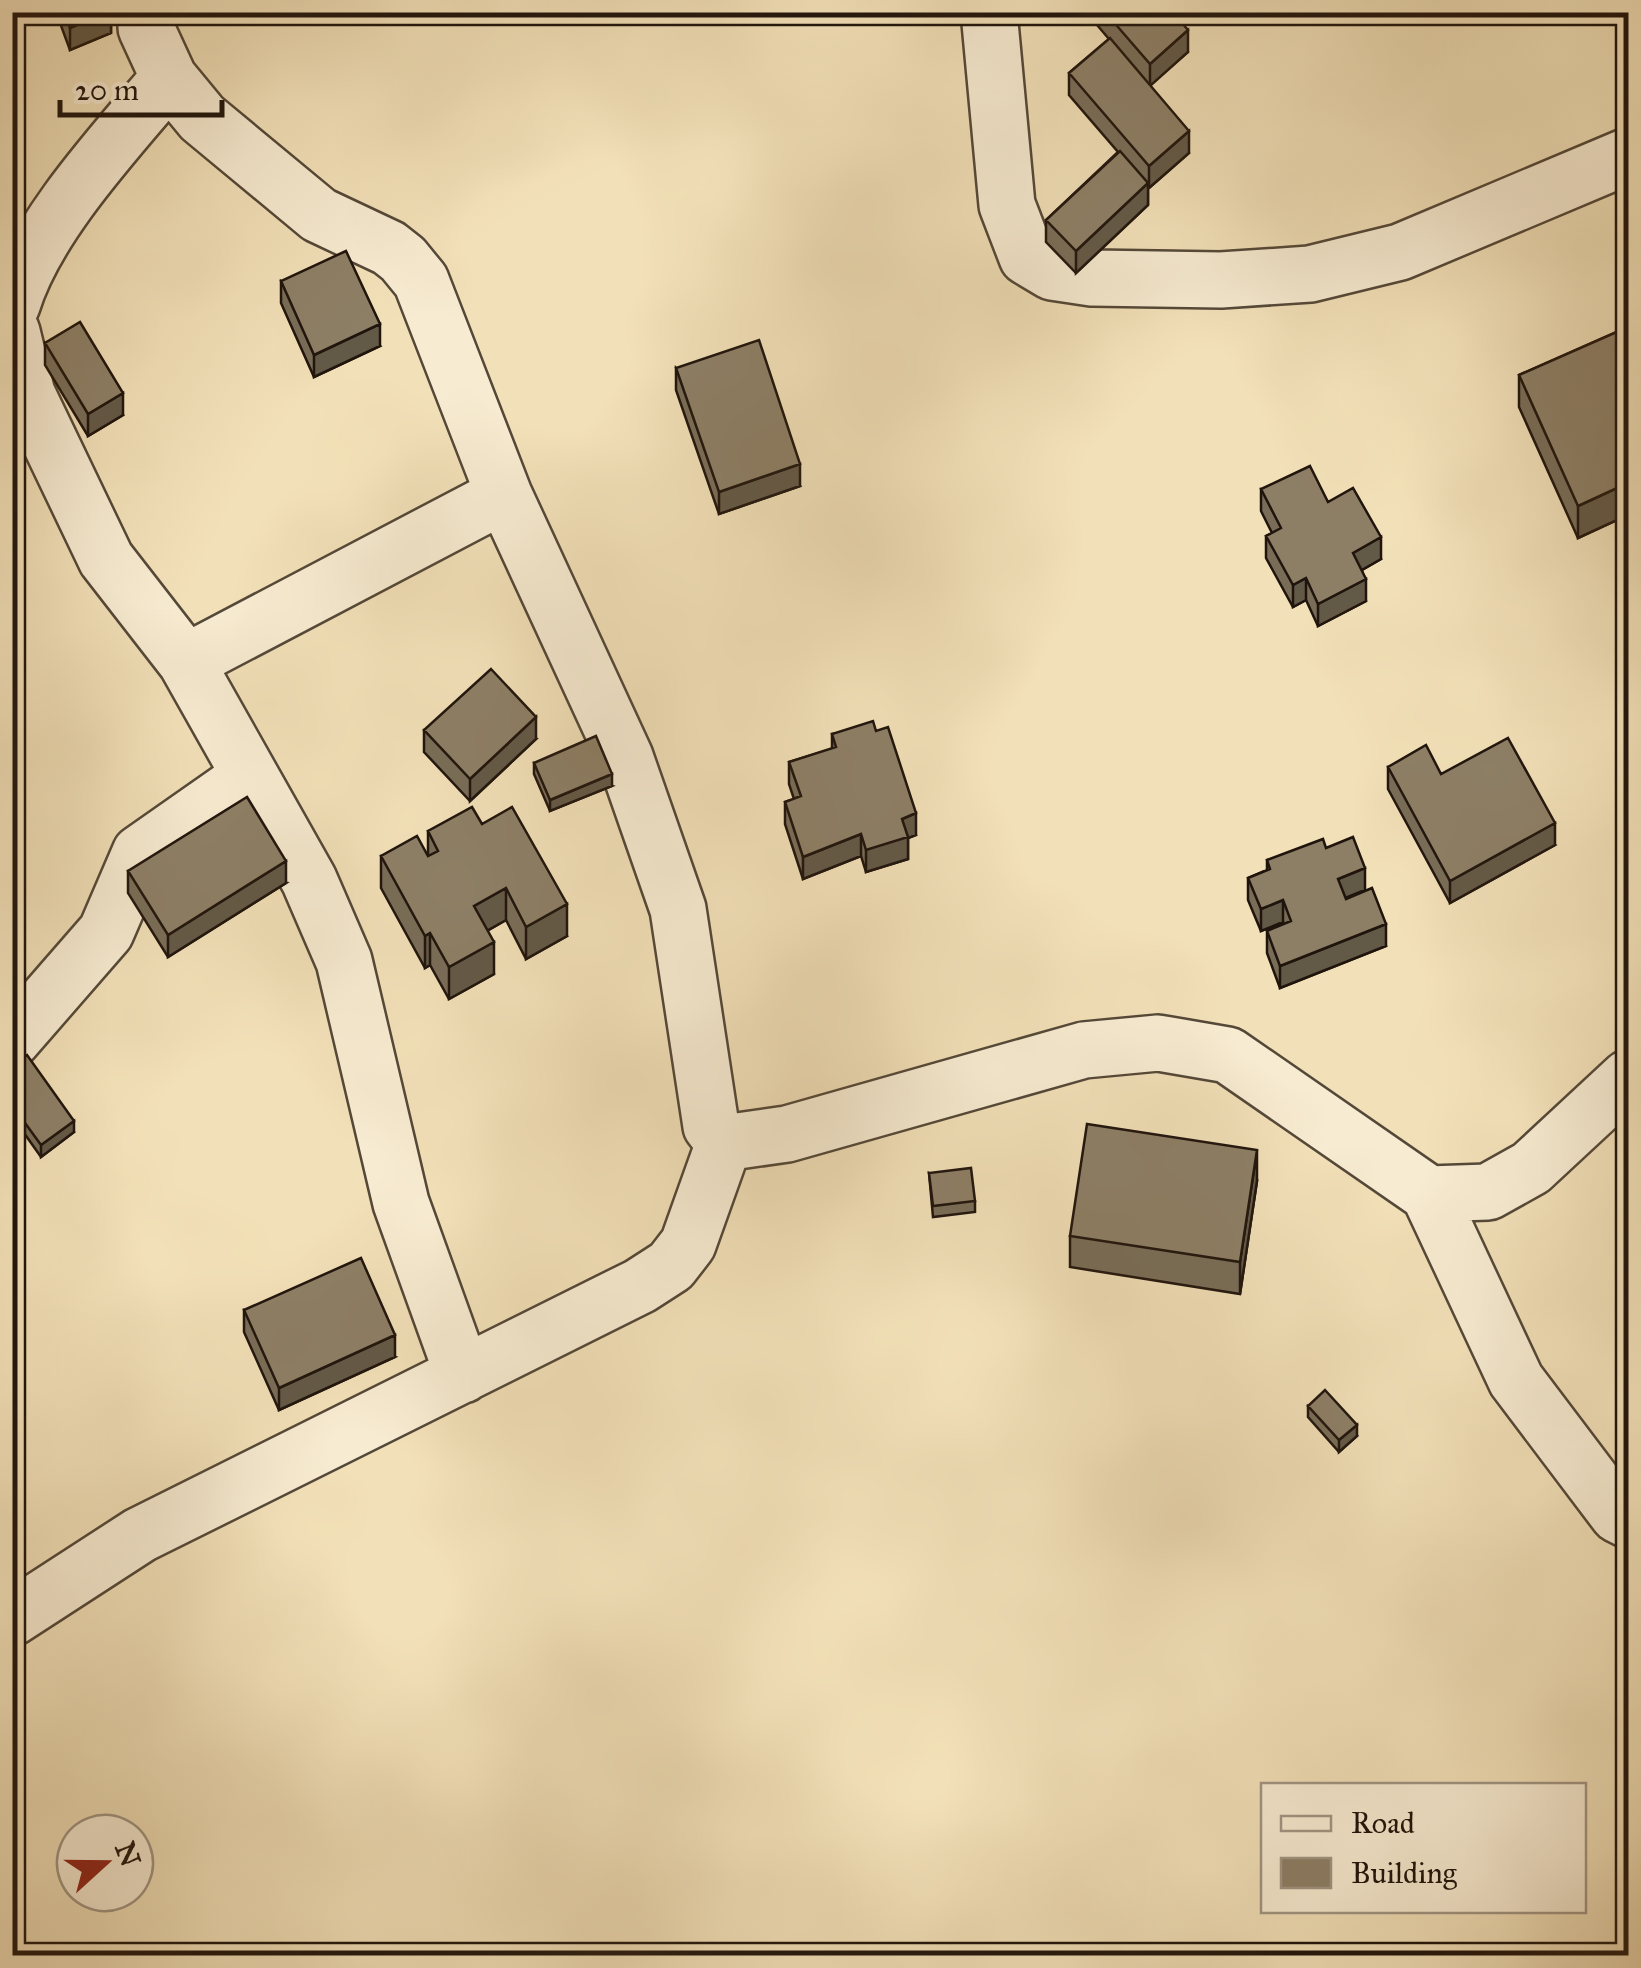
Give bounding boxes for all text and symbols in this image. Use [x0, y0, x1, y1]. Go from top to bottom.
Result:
scale bar [60, 55, 222, 117]
text: 20 m [75, 72, 139, 108]
legend [1261, 1783, 1586, 1913]
text: Road [1351, 1805, 1415, 1841]
north arrow [55, 1813, 155, 1913]
text: N [107, 1837, 149, 1872]
text: Building [1351, 1855, 1458, 1891]

